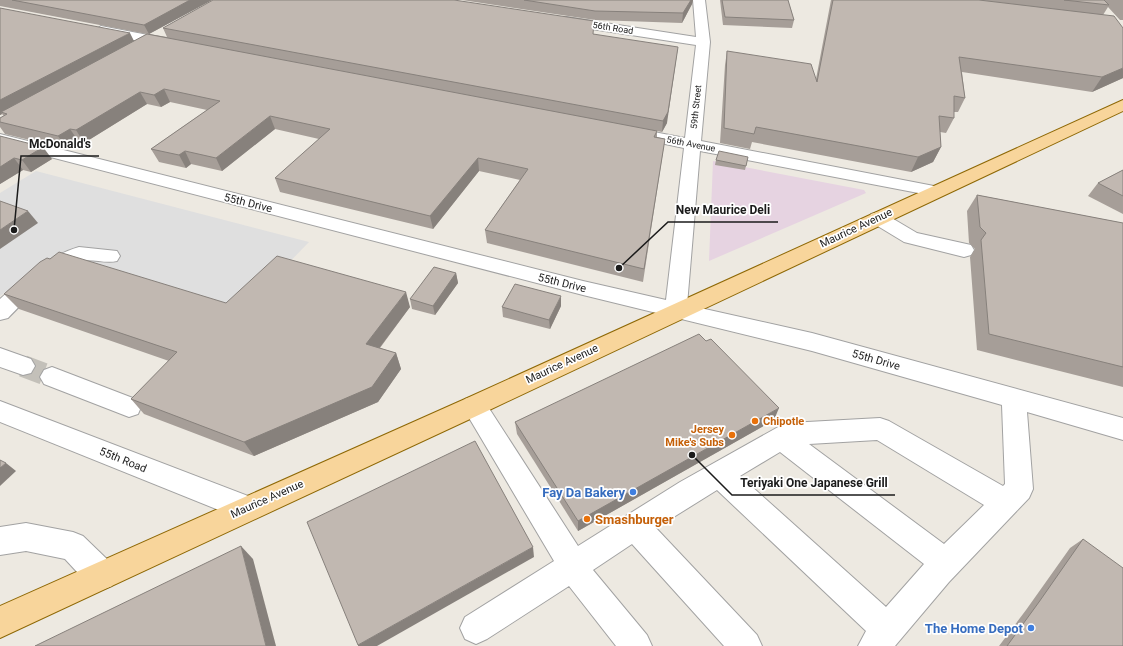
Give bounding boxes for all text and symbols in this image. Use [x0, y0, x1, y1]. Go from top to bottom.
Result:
street label: 56th Road [592, 20, 634, 36]
street label: 59th Street [689, 85, 703, 129]
callout: McDonald's [21, 132, 99, 156]
street label: 56th Avenue [666, 134, 717, 154]
text: McDonald's [29, 137, 91, 151]
street label: 55th Drive [222, 191, 274, 215]
callout: New Maurice Deli [668, 198, 778, 222]
text: New Maurice Deli [676, 203, 770, 217]
street label: Maurice Avenue [818, 205, 894, 250]
street label: 55th Drive [536, 271, 588, 295]
street label: Maurice Avenue [524, 341, 600, 386]
street label: 55th Drive [850, 347, 902, 373]
place label: Chipotle [763, 415, 804, 428]
marker: Chipotle [750, 416, 760, 426]
place label: Jersey Mike's Subs [665, 423, 724, 449]
marker: Jersey Mike's Subs [727, 430, 737, 440]
street label: 55th Road [97, 445, 149, 475]
callout: Teriyaki One Japanese Grill [732, 471, 895, 495]
text: Teriyaki One Japanese Grill [740, 476, 888, 490]
street label: Maurice Avenue [229, 477, 306, 521]
place label: Fay Da Bakery [542, 485, 625, 500]
marker: Fay Da Bakery [628, 487, 638, 497]
place label: Smashburger [595, 512, 674, 527]
marker: Smashburger [582, 514, 592, 524]
place label: The Home Depot [925, 621, 1024, 636]
marker: The Home Depot [1026, 623, 1036, 633]

